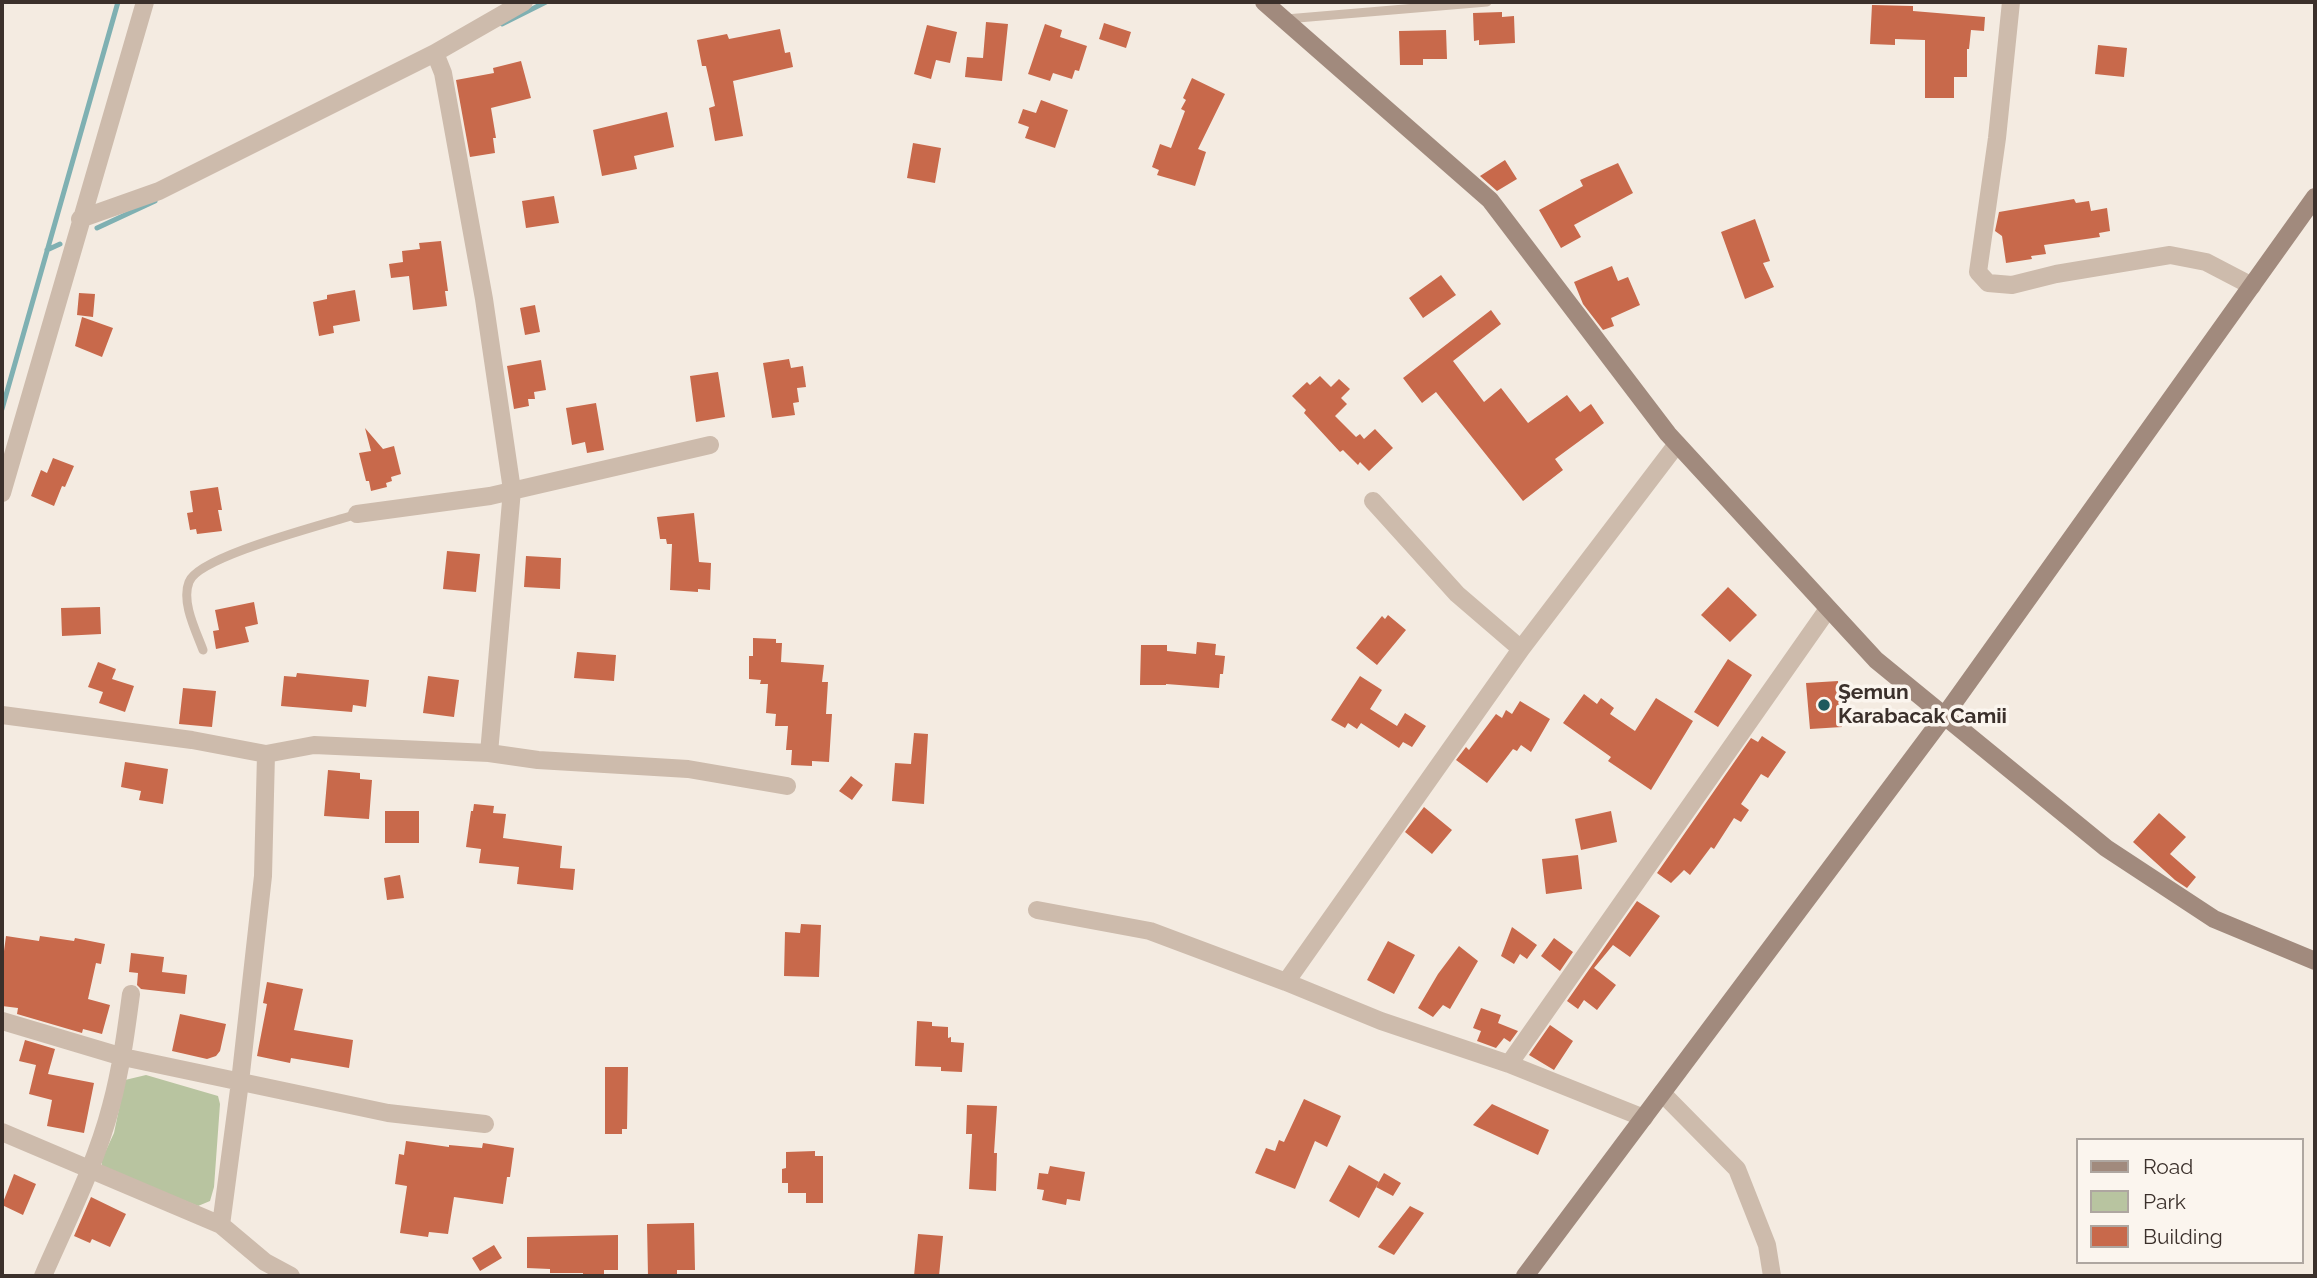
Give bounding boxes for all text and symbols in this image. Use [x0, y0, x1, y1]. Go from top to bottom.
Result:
place label: Şemun Karabacak Camii [1838, 680, 2007, 730]
marker: Şemun Karabacak Camii [1816, 697, 1832, 713]
legend [2076, 1138, 2303, 1264]
text: Road [2143, 1154, 2193, 1179]
text: Park [2143, 1189, 2186, 1214]
text: Building [2143, 1224, 2223, 1249]

